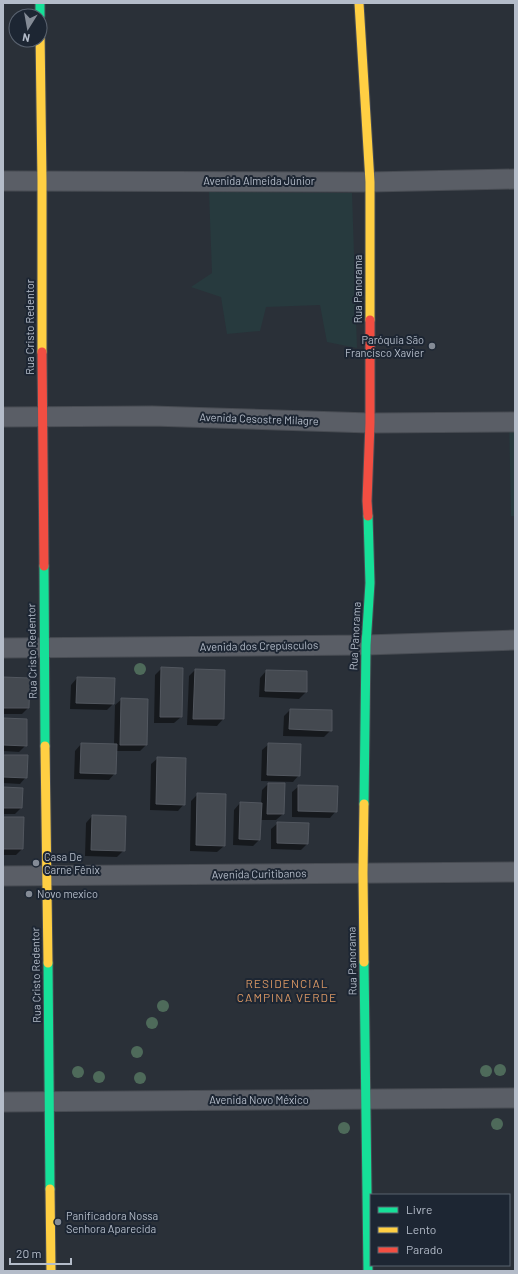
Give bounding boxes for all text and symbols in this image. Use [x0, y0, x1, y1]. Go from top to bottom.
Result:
north arrow [8, 8, 48, 48]
text: N [21, 31, 31, 45]
street label: Avenida Almeida Júnior [203, 174, 315, 187]
street label: Rua Panorama [351, 255, 364, 323]
street label: Rua Cristo Redentor [23, 279, 36, 375]
place label: Paróquia São Francisco Xavier [345, 333, 424, 359]
marker: Paróquia São Francisco Xavier [427, 341, 437, 351]
street label: Avenida Cesostre Milagre [199, 410, 319, 427]
street label: Rua Panorama [346, 601, 363, 671]
street label: Rua Cristo Redentor [24, 603, 39, 699]
street label: Avenida dos Crepúsculos [200, 638, 318, 653]
place label: Casa De Carne Fênix [44, 850, 100, 876]
marker: Casa De Carne Fênix [31, 858, 41, 868]
street label: Avenida Curitibanos [211, 866, 306, 881]
place label: Novo mexico [37, 887, 98, 900]
marker: Novo mexico [24, 889, 34, 899]
street label: Rua Cristo Redentor [28, 927, 43, 1023]
street label: Rua Panorama [344, 927, 359, 995]
district label: RESIDENCIAL CAMPINA VERDE [237, 976, 337, 1004]
street label: Avenida Novo México [209, 1093, 309, 1106]
legend [370, 1194, 510, 1266]
text: Livre [406, 1202, 432, 1216]
place label: Panificadora Nossa Senhora Aparecida [66, 1209, 158, 1235]
marker: Panificadora Nossa Senhora Aparecida [53, 1217, 63, 1227]
text: Lento [406, 1222, 436, 1236]
scale bar [10, 1240, 71, 1266]
text: Parado [406, 1242, 443, 1256]
text: 20 m [16, 1246, 42, 1260]

